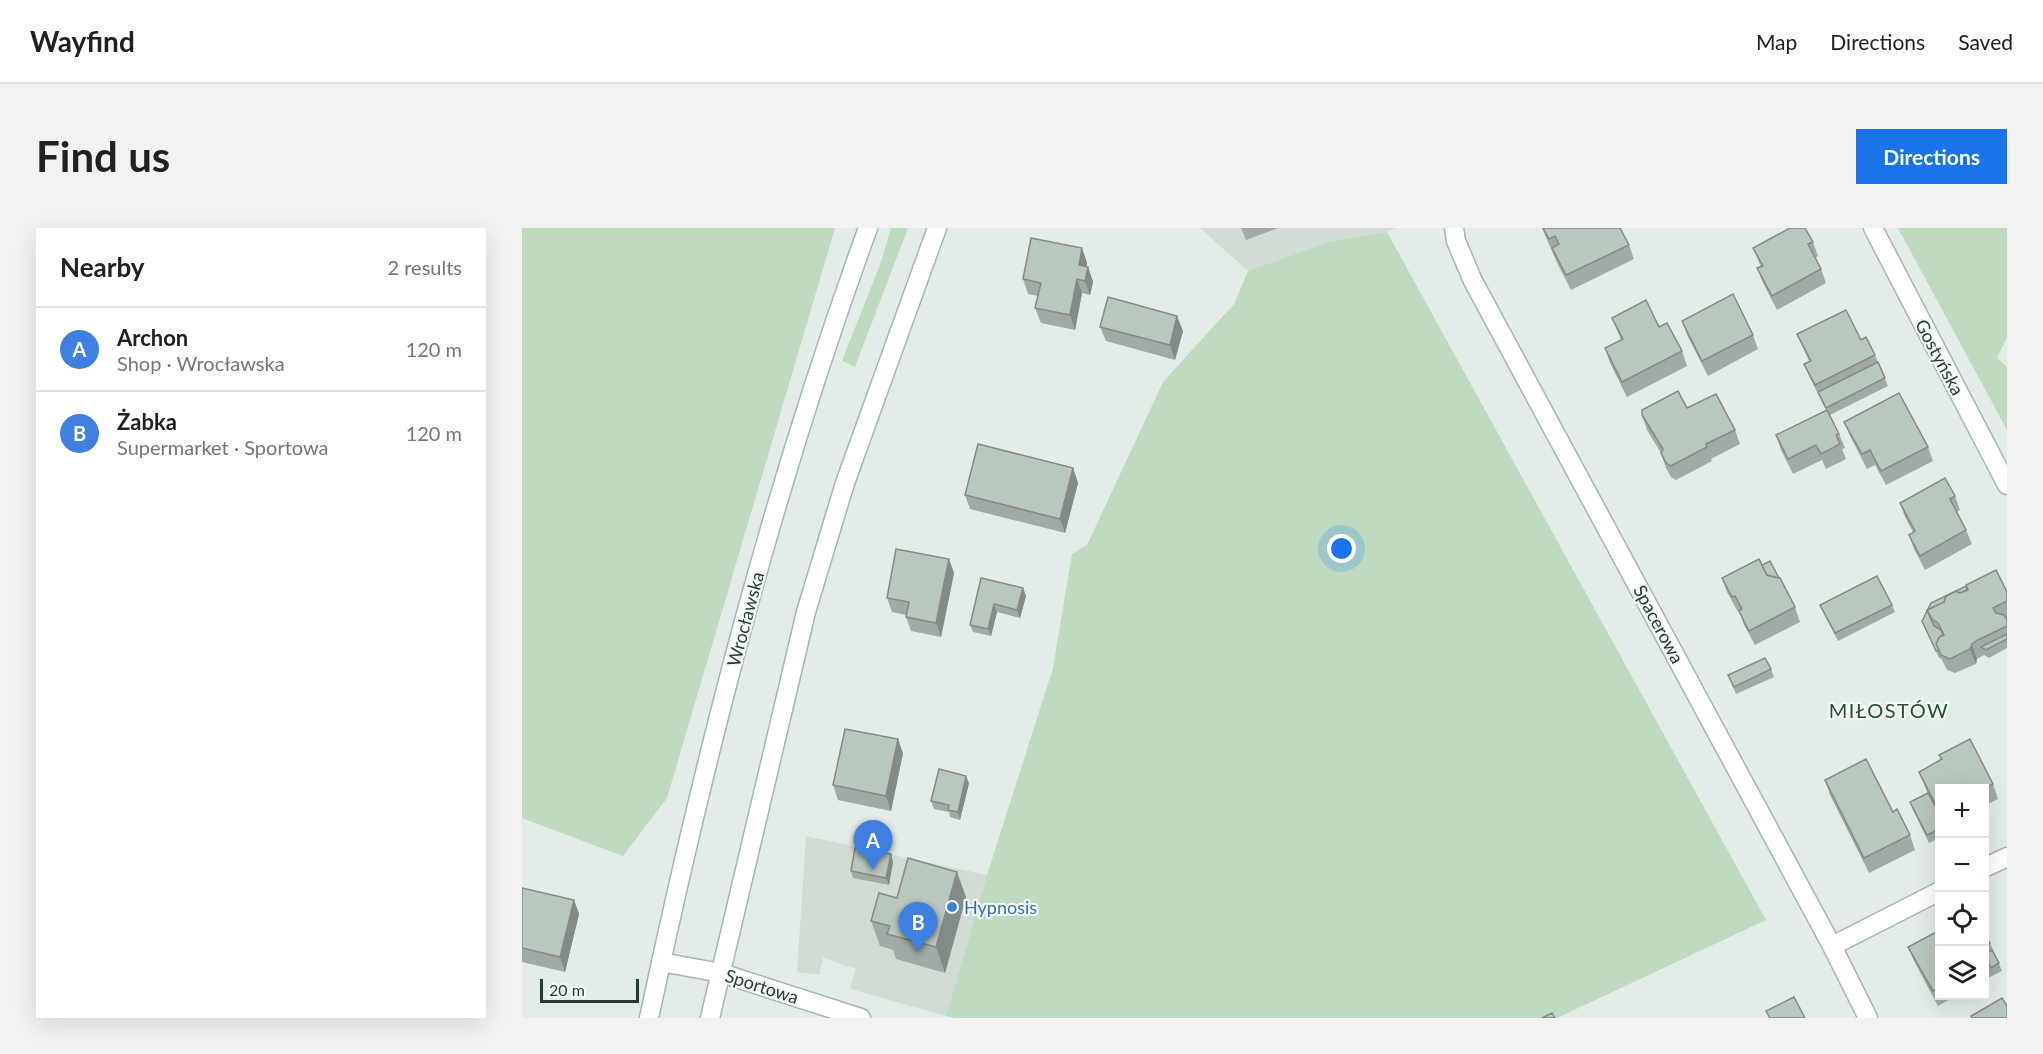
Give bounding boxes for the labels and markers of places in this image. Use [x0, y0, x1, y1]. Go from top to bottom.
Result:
pin: A [854, 820, 892, 870]
place label: Hypnosis [964, 896, 1037, 918]
marker: Hypnosis [945, 900, 959, 914]
pin: B [898, 902, 938, 952]

